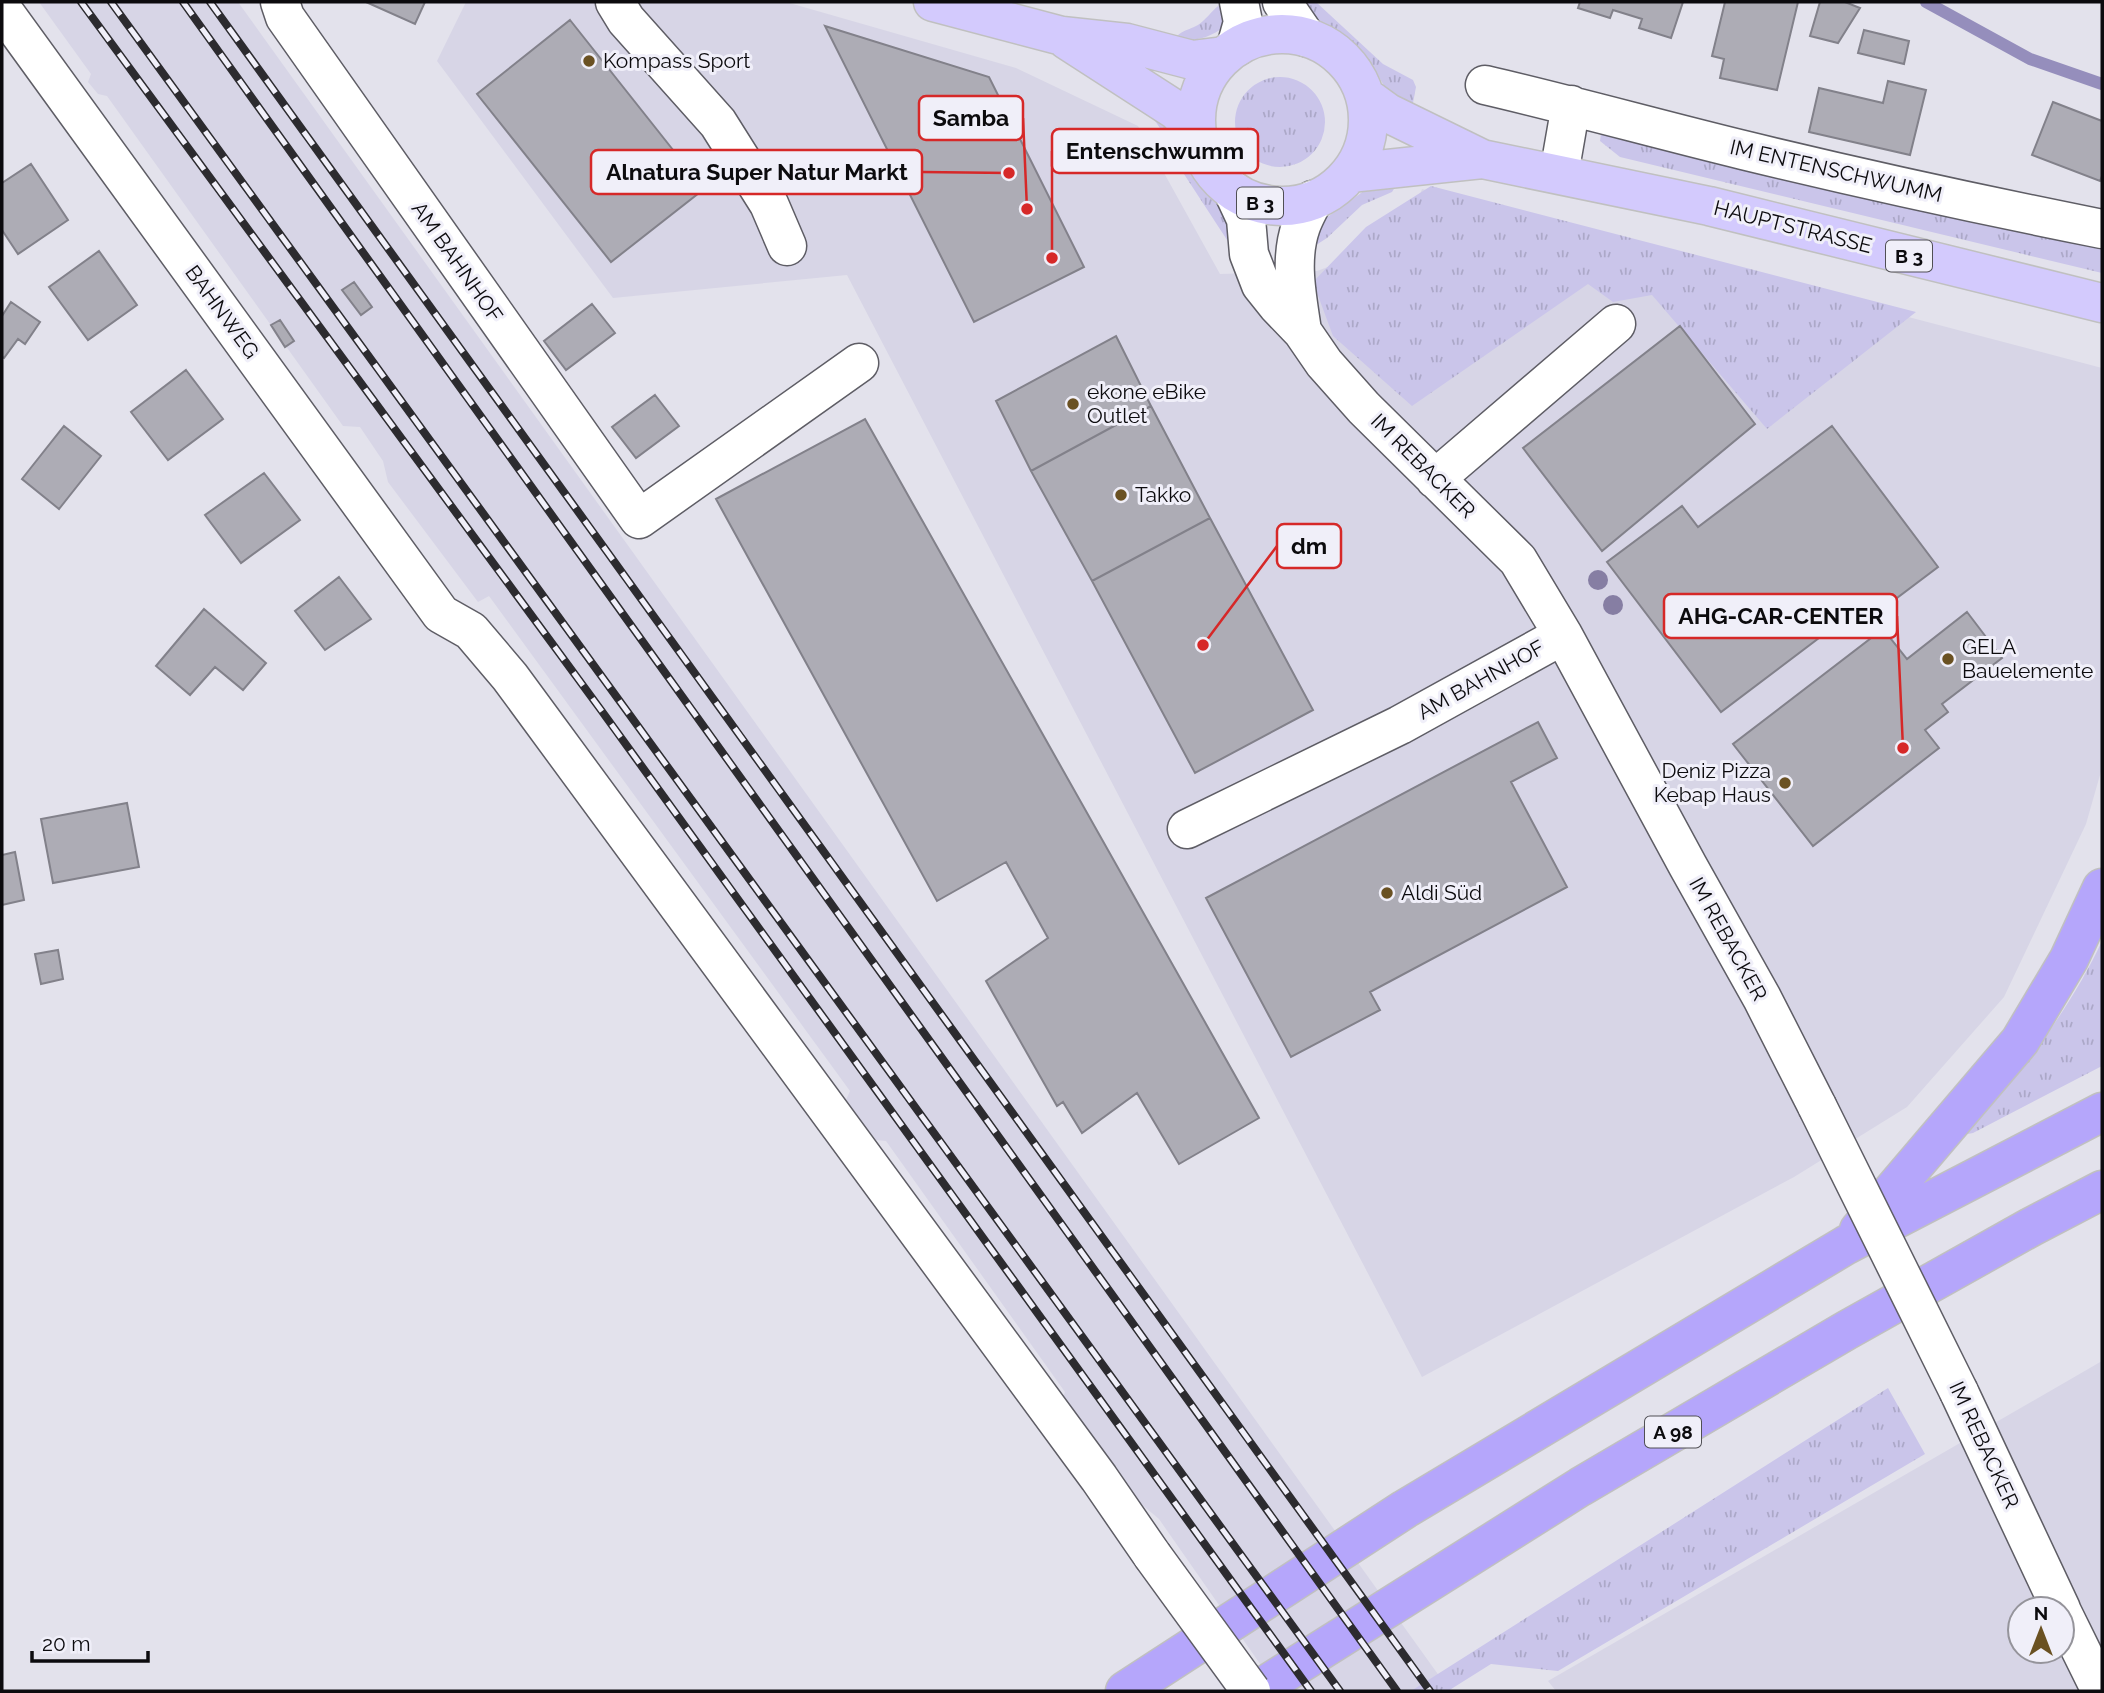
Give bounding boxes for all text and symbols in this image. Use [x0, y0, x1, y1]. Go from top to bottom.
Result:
place label: Kompass Sport [603, 48, 750, 73]
marker: Kompass Sport [581, 53, 597, 69]
callout: Samba [919, 96, 1023, 140]
text: Samba [933, 104, 1009, 131]
callout: Entenschwumm [1052, 129, 1258, 173]
street label: IM ENTENSCHWUMM [1728, 134, 1945, 207]
text: Entenschwumm [1066, 137, 1244, 164]
callout: Alnatura Super Natur Markt [591, 150, 922, 194]
text: Alnatura Super Natur Markt [606, 158, 908, 185]
road number: B 3 [1237, 188, 1283, 218]
street label: HAUPTSTRASSE [1711, 195, 1875, 258]
street label: AM BAHNHOF [407, 197, 508, 327]
road number: B 3 [1886, 240, 1932, 272]
street label: BAHNWEG [180, 260, 265, 363]
place label: ekone eBike Outlet [1087, 379, 1206, 428]
marker: ekone eBike Outlet [1065, 396, 1081, 412]
street label: IM REBACKER [1366, 408, 1481, 523]
place label: Takko [1135, 482, 1191, 507]
marker: Takko [1113, 487, 1129, 503]
callout: dm [1277, 524, 1341, 568]
text: dm [1291, 532, 1327, 559]
callout: AHG-CAR-CENTER [1664, 594, 1897, 638]
text: AHG-CAR-CENTER [1678, 602, 1884, 629]
street label: AM BAHNHOF [1413, 634, 1549, 725]
place label: GELA Bauelemente [1962, 634, 2093, 683]
marker: GELA Bauelemente [1940, 651, 1956, 667]
place label: Deniz Pizza Kebap Haus [1654, 758, 1771, 807]
marker: Deniz Pizza Kebap Haus [1777, 775, 1793, 791]
street label: IM REBACKER [1684, 873, 1773, 1005]
place label: Aldi Süd [1401, 880, 1482, 905]
marker: Aldi Süd [1379, 885, 1395, 901]
street label: IM REBACKER [1944, 1377, 2025, 1512]
road number: A 98 [1645, 1416, 1701, 1448]
north arrow [2006, 1595, 2076, 1665]
text: N [2034, 1602, 2048, 1624]
scale bar [32, 1620, 147, 1664]
text: 20 m [42, 1631, 90, 1656]

